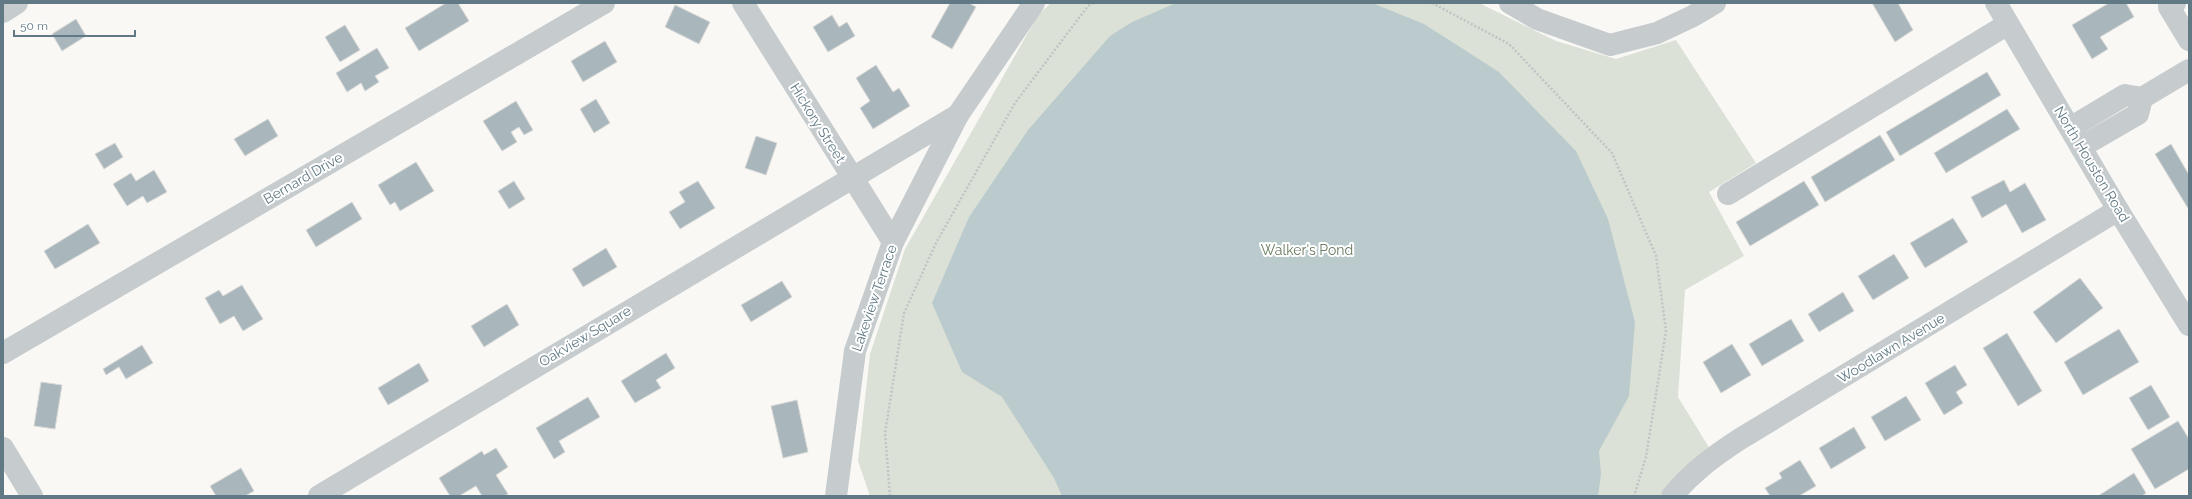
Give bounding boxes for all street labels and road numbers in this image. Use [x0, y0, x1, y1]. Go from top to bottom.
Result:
street label: Hickory Street [787, 80, 849, 166]
street label: North Houston Road [2051, 103, 2133, 225]
street label: Bernard Drive [261, 149, 345, 207]
street label: Lakeview Terrace [848, 242, 900, 354]
street label: Oakview Square [536, 302, 634, 370]
street label: Woodlawn Avenue [1835, 310, 1947, 386]

